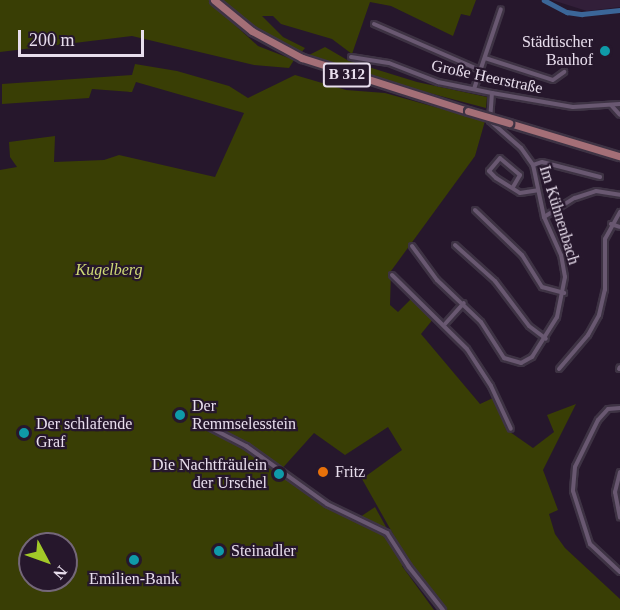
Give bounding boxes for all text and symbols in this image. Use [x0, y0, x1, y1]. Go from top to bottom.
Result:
scale bar [21, 18, 147, 56]
text: 200 m [29, 30, 75, 50]
place label: Städtischer Bauhof [522, 32, 593, 70]
marker: Städtischer Bauhof [598, 44, 612, 58]
street label: Große Heerstraße [430, 56, 544, 98]
road number: B 312 [322, 63, 372, 87]
street label: Im Kühnenbach [535, 163, 583, 267]
park label: Kugelberg [76, 260, 142, 280]
place label: Der Remmselesstein [192, 396, 296, 434]
marker: Der Remmselesstein [173, 408, 187, 422]
place label: Der schlafende Graf [36, 414, 132, 452]
marker: Der schlafende Graf [17, 426, 31, 440]
place label: Die Nachtfräulein der Urschel [152, 455, 267, 493]
place label: Fritz [335, 462, 365, 482]
marker: Fritz [316, 465, 330, 479]
marker: Die Nachtfräulein der Urschel [272, 467, 286, 481]
north arrow [18, 532, 78, 592]
place label: Steinadler [231, 541, 296, 561]
marker: Steinadler [212, 544, 226, 558]
marker: Emilien-Bank [127, 553, 141, 567]
text: N [50, 563, 71, 583]
place label: Emilien-Bank [89, 569, 179, 589]

